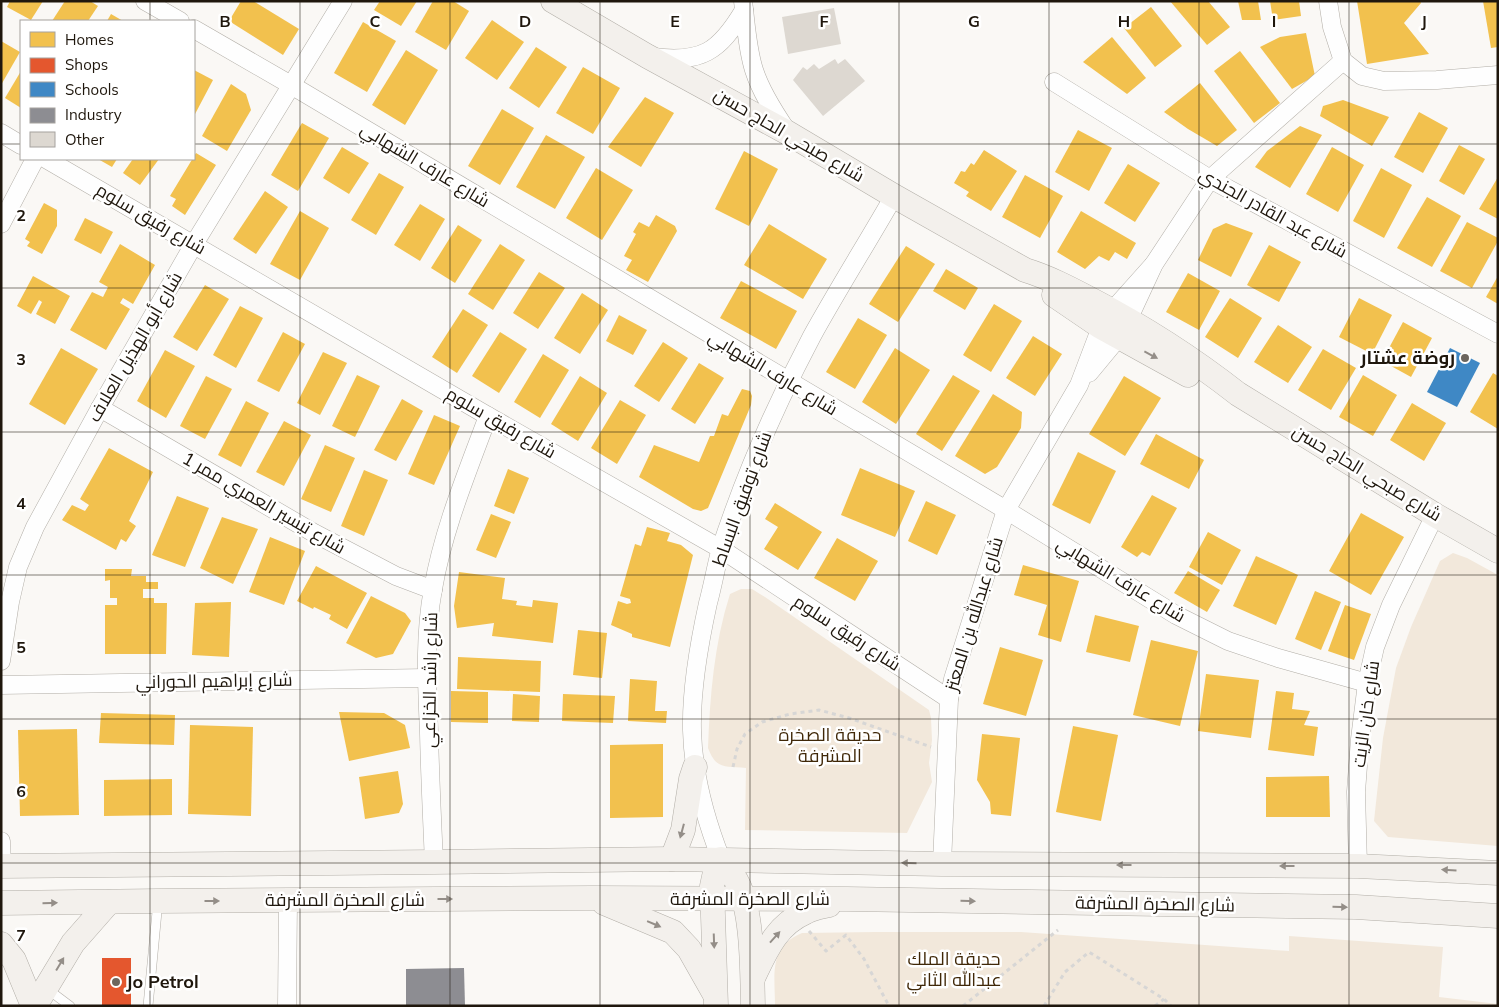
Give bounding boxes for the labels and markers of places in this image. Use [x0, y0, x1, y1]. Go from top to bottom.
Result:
place label: روضة عشتار [1360, 346, 1455, 369]
marker: روضة عشتار [1459, 352, 1471, 364]
place label: Jo Petrol [126, 970, 199, 993]
marker: Jo Petrol [110, 976, 122, 988]

